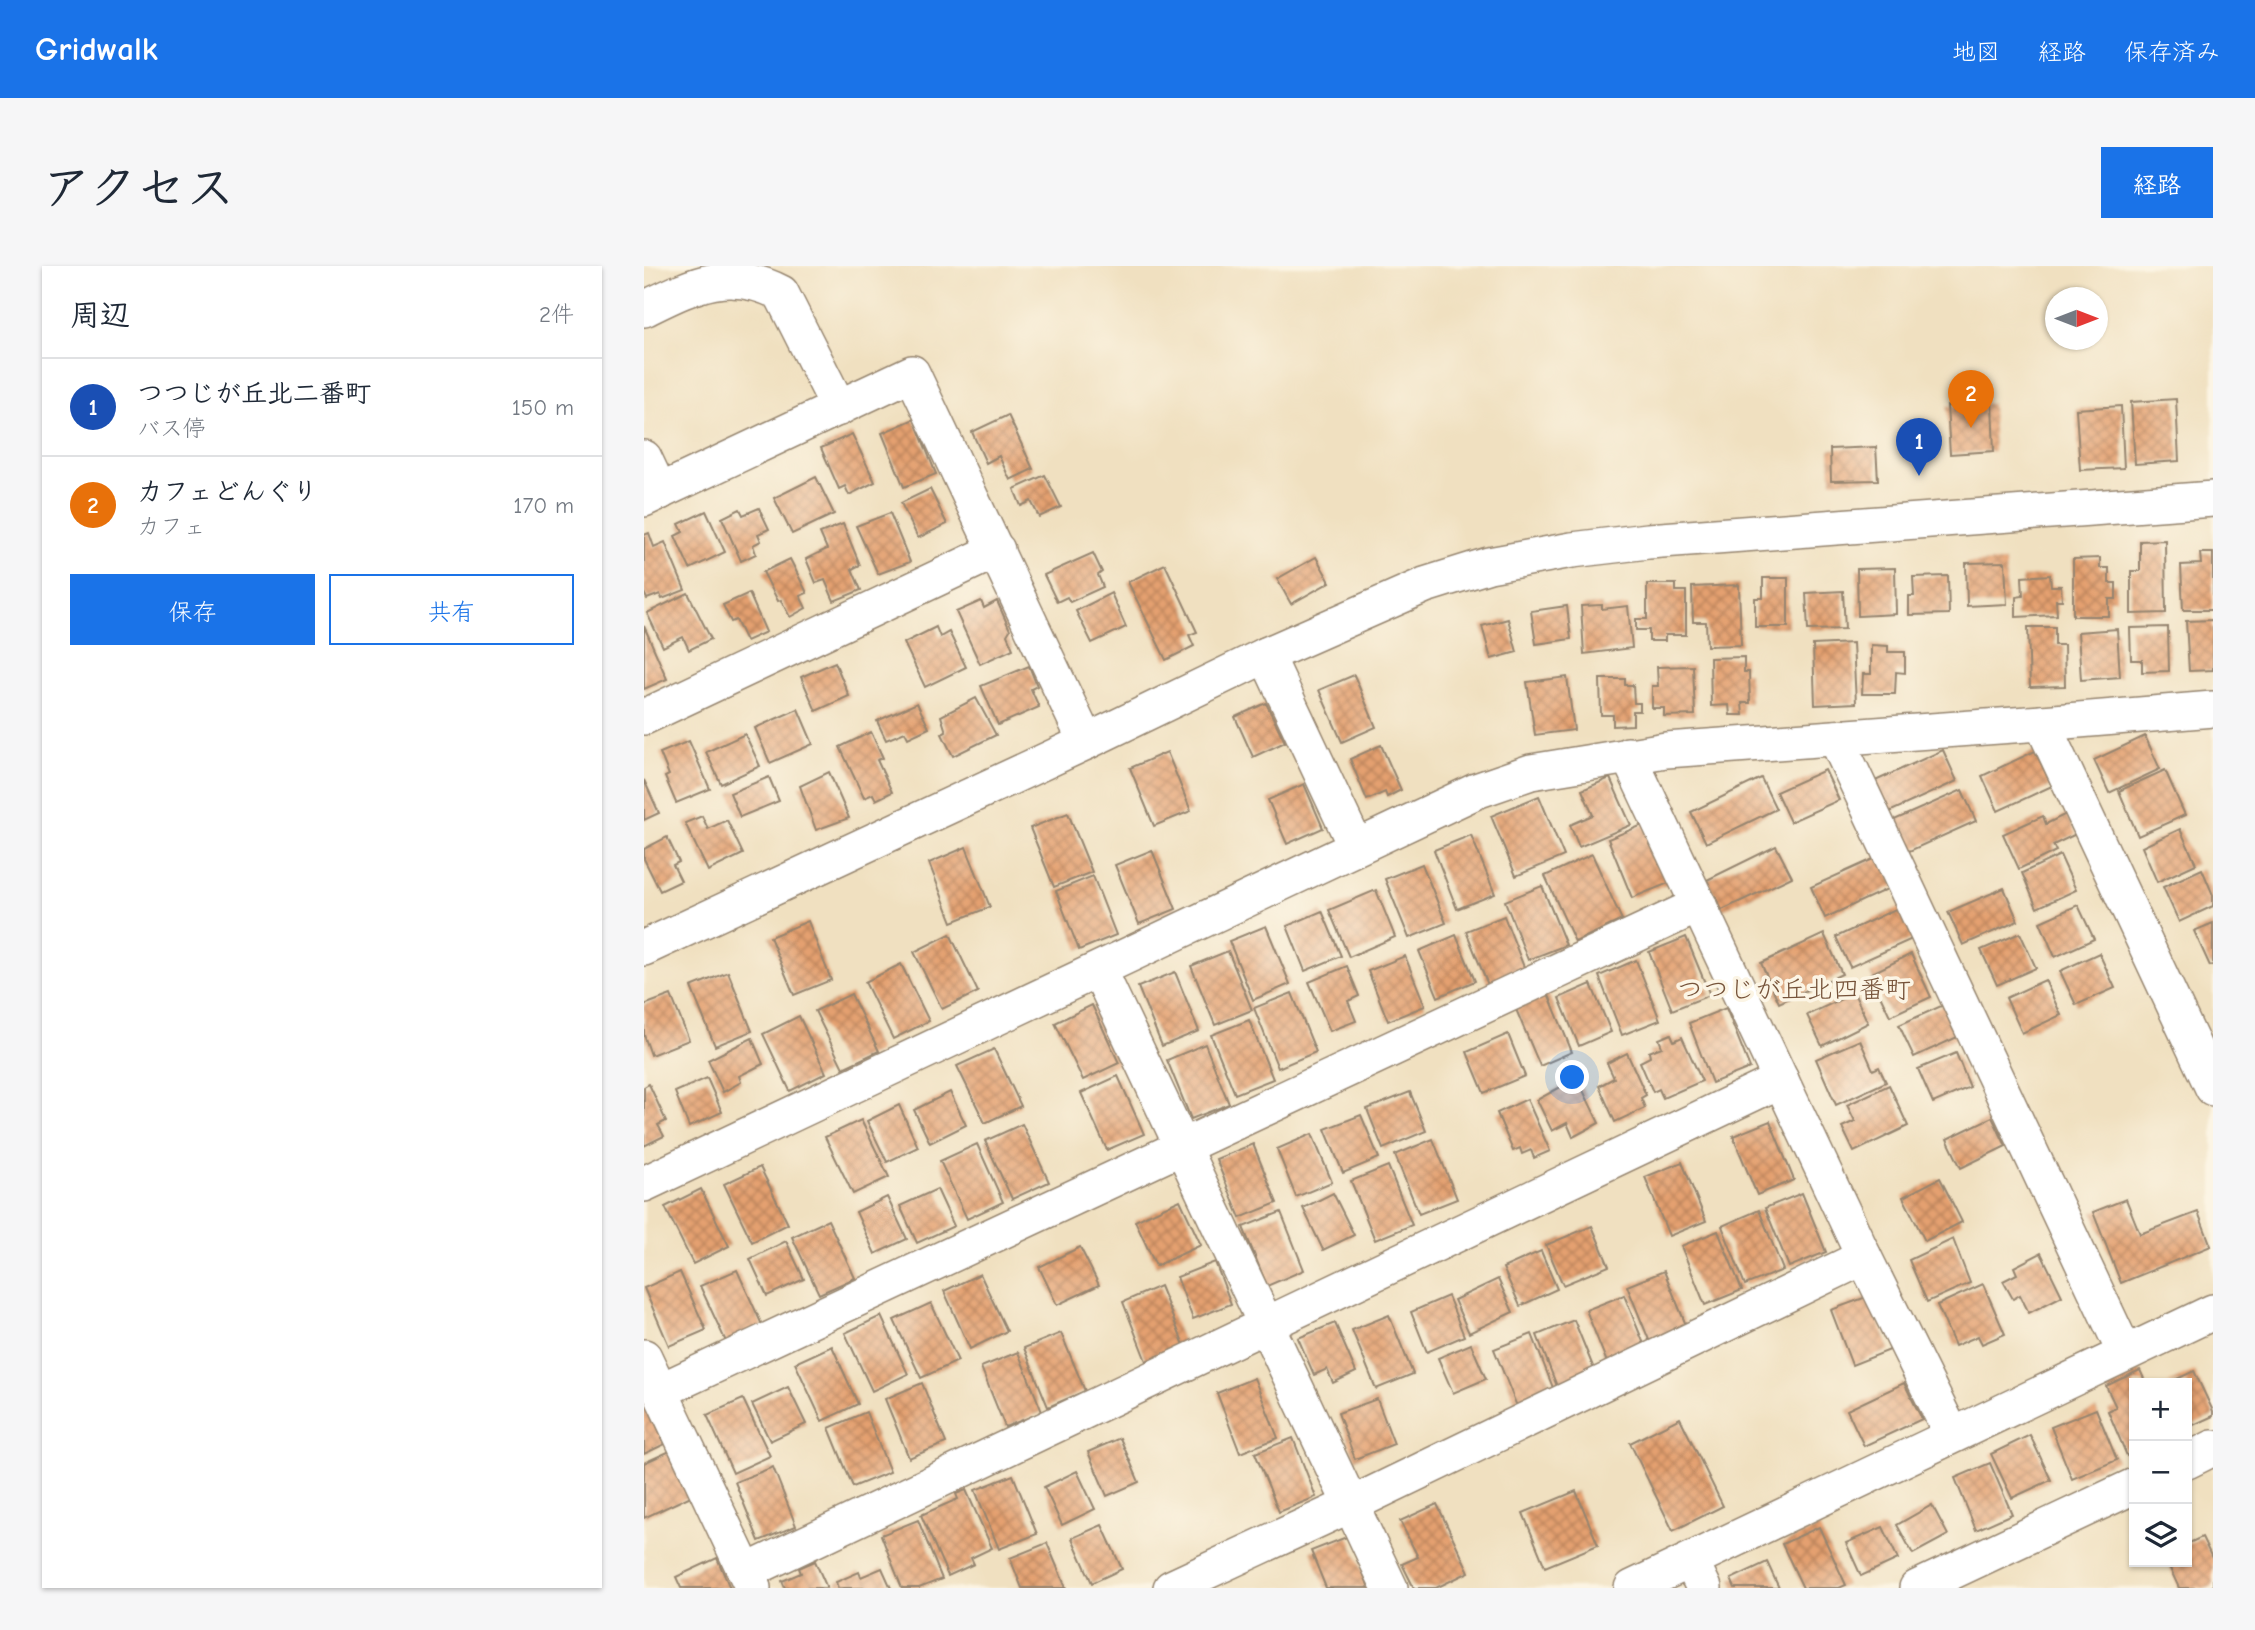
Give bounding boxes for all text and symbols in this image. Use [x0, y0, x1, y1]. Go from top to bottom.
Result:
text: Gridwalk [35, 30, 158, 68]
text: 地図 [1952, 38, 2000, 66]
text: 経路 [2038, 38, 2086, 66]
text: 保存済み [2124, 38, 2220, 66]
button: 経路 [2101, 147, 2213, 218]
text: アクセス [42, 160, 235, 216]
north arrow [2045, 287, 2108, 350]
text: 周辺 [70, 298, 130, 333]
text: 2件 [539, 301, 574, 328]
pin: 2 [1948, 370, 1994, 428]
text: つつじが丘北二番町 [137, 379, 371, 409]
text: 1 [88, 394, 98, 421]
text: 150 m [512, 394, 574, 421]
text: バス停 [137, 415, 206, 442]
pin: 1 [1896, 418, 1942, 476]
text: カフェどんぐり [137, 477, 318, 507]
text: 2 [87, 492, 99, 519]
text: 170 m [513, 492, 574, 519]
text: カフェ [137, 513, 206, 540]
button: 保存 [70, 574, 315, 645]
button: 共有 [329, 574, 574, 645]
district label: つつじが丘北四番町 [1677, 975, 1911, 1005]
your location [1555, 1060, 1589, 1094]
map controls [2129, 1378, 2192, 1567]
button: + [2129, 1378, 2192, 1441]
button: − [2129, 1441, 2192, 1504]
button: layers [2129, 1504, 2192, 1567]

